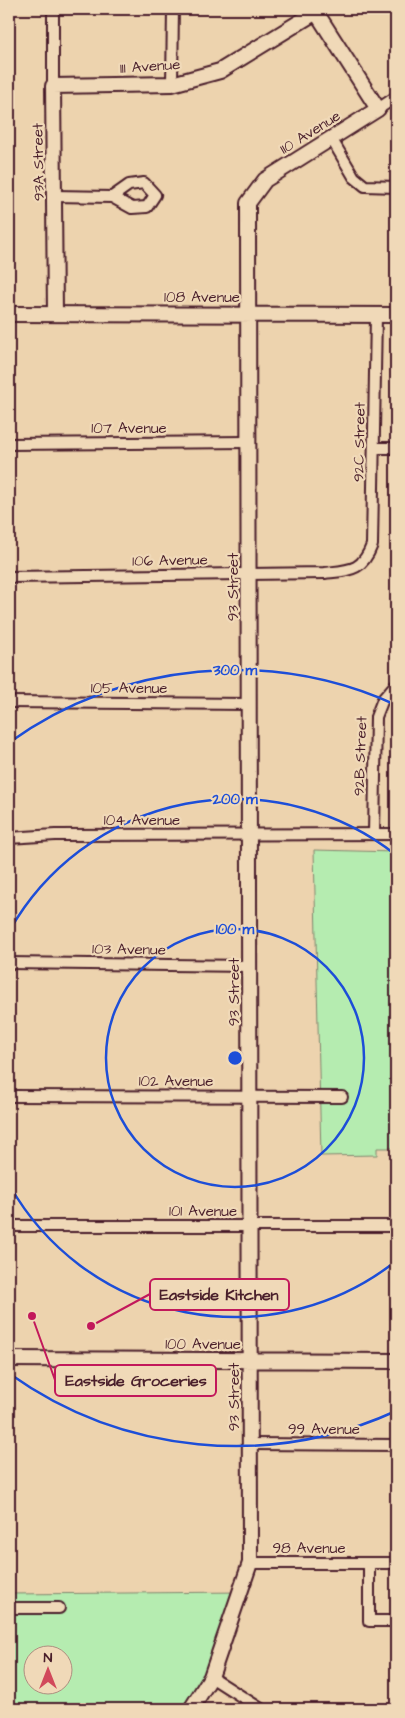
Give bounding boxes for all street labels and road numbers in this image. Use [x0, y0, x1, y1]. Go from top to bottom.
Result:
street label: 111 Avenue [119, 54, 181, 79]
street label: 110 Avenue [276, 105, 345, 159]
street label: 93A Street [27, 123, 50, 201]
street label: 108 Avenue [164, 287, 240, 308]
street label: 92C Street [348, 402, 371, 482]
street label: 107 Avenue [91, 418, 167, 439]
street label: 106 Avenue [132, 549, 208, 572]
street label: 93 Street [223, 553, 244, 621]
street label: 105 Avenue [91, 678, 167, 699]
street label: 92B Street [349, 716, 372, 796]
street label: 104 Avenue [104, 810, 180, 831]
street label: 103 Avenue [92, 938, 166, 961]
street label: 93 Street [224, 958, 245, 1026]
street label: 102 Avenue [139, 1071, 213, 1092]
street label: 101 Avenue [169, 1201, 237, 1222]
street label: 100 Avenue [165, 1334, 241, 1355]
street label: 93 Street [224, 1363, 245, 1431]
street label: 99 Avenue [288, 1419, 360, 1440]
street label: 98 Avenue [272, 1538, 346, 1559]

